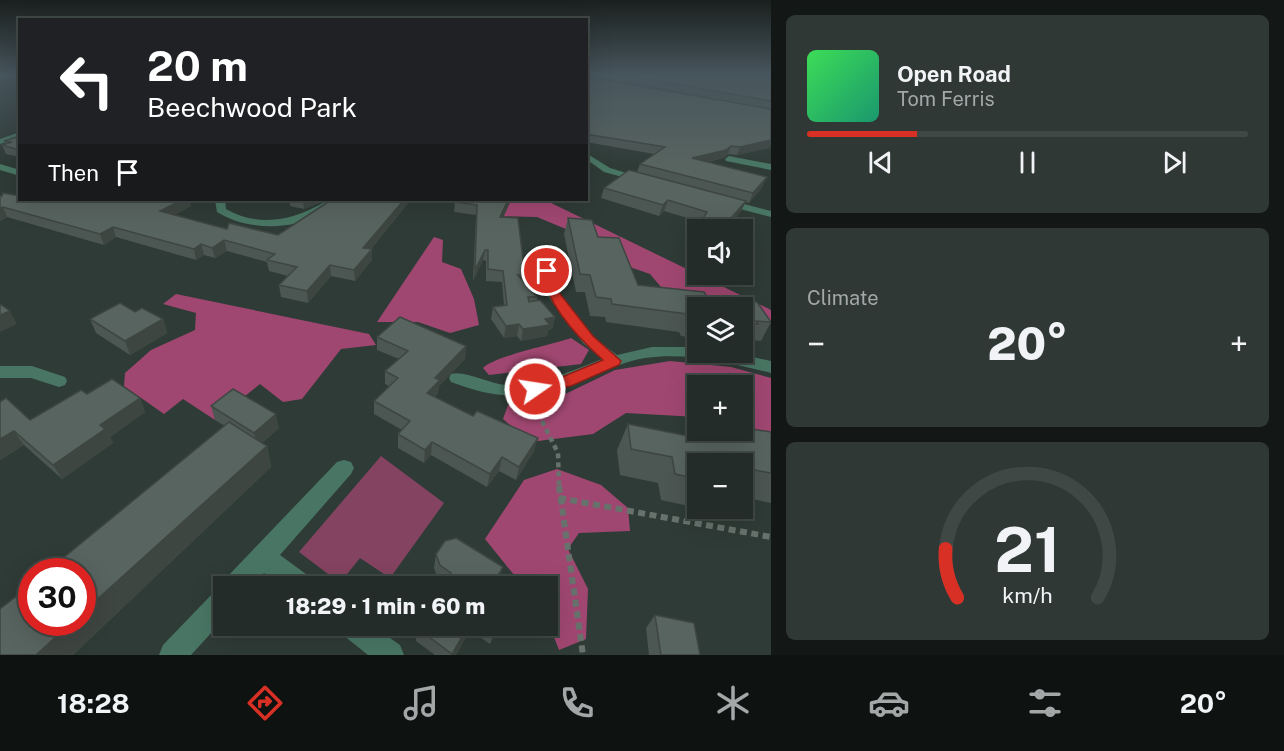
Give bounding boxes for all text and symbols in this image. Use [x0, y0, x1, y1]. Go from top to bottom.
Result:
text: 20 m [147, 41, 248, 90]
icon: left [48, 42, 126, 120]
text: Open Road [897, 61, 1011, 87]
text: Tom Ferris [897, 87, 995, 111]
text: Beechwood Park [147, 91, 357, 123]
icon: previous [864, 146, 897, 179]
icon: pause [1011, 146, 1044, 179]
icon: next [1158, 146, 1191, 179]
icon: arrive [111, 156, 144, 189]
text: Then [48, 160, 99, 186]
map controls [687, 219, 753, 519]
button: sound [687, 219, 753, 285]
pin [521, 245, 572, 296]
icon: arrive [530, 254, 563, 287]
text: Climate [807, 286, 879, 310]
button: layers [687, 297, 753, 363]
text: 20° [987, 317, 1068, 370]
text: − [807, 325, 825, 363]
text: + [1230, 325, 1248, 363]
position arrow [503, 357, 567, 421]
button: + [687, 375, 753, 441]
button: − [687, 453, 753, 519]
text: 21 [994, 513, 1061, 586]
speed limit sign: 30 [18, 558, 96, 636]
text: km/h [1002, 583, 1053, 608]
text: 18:29 · 1 min · 60 m [286, 593, 485, 619]
icon: directions [244, 682, 286, 724]
icon: music [400, 682, 442, 724]
icon: phone [556, 682, 598, 724]
icon: climate [712, 682, 754, 724]
icon: car [868, 682, 910, 724]
icon: filters [1024, 682, 1066, 724]
text: 18:28 [57, 687, 130, 719]
text: 20° [1180, 687, 1227, 719]

